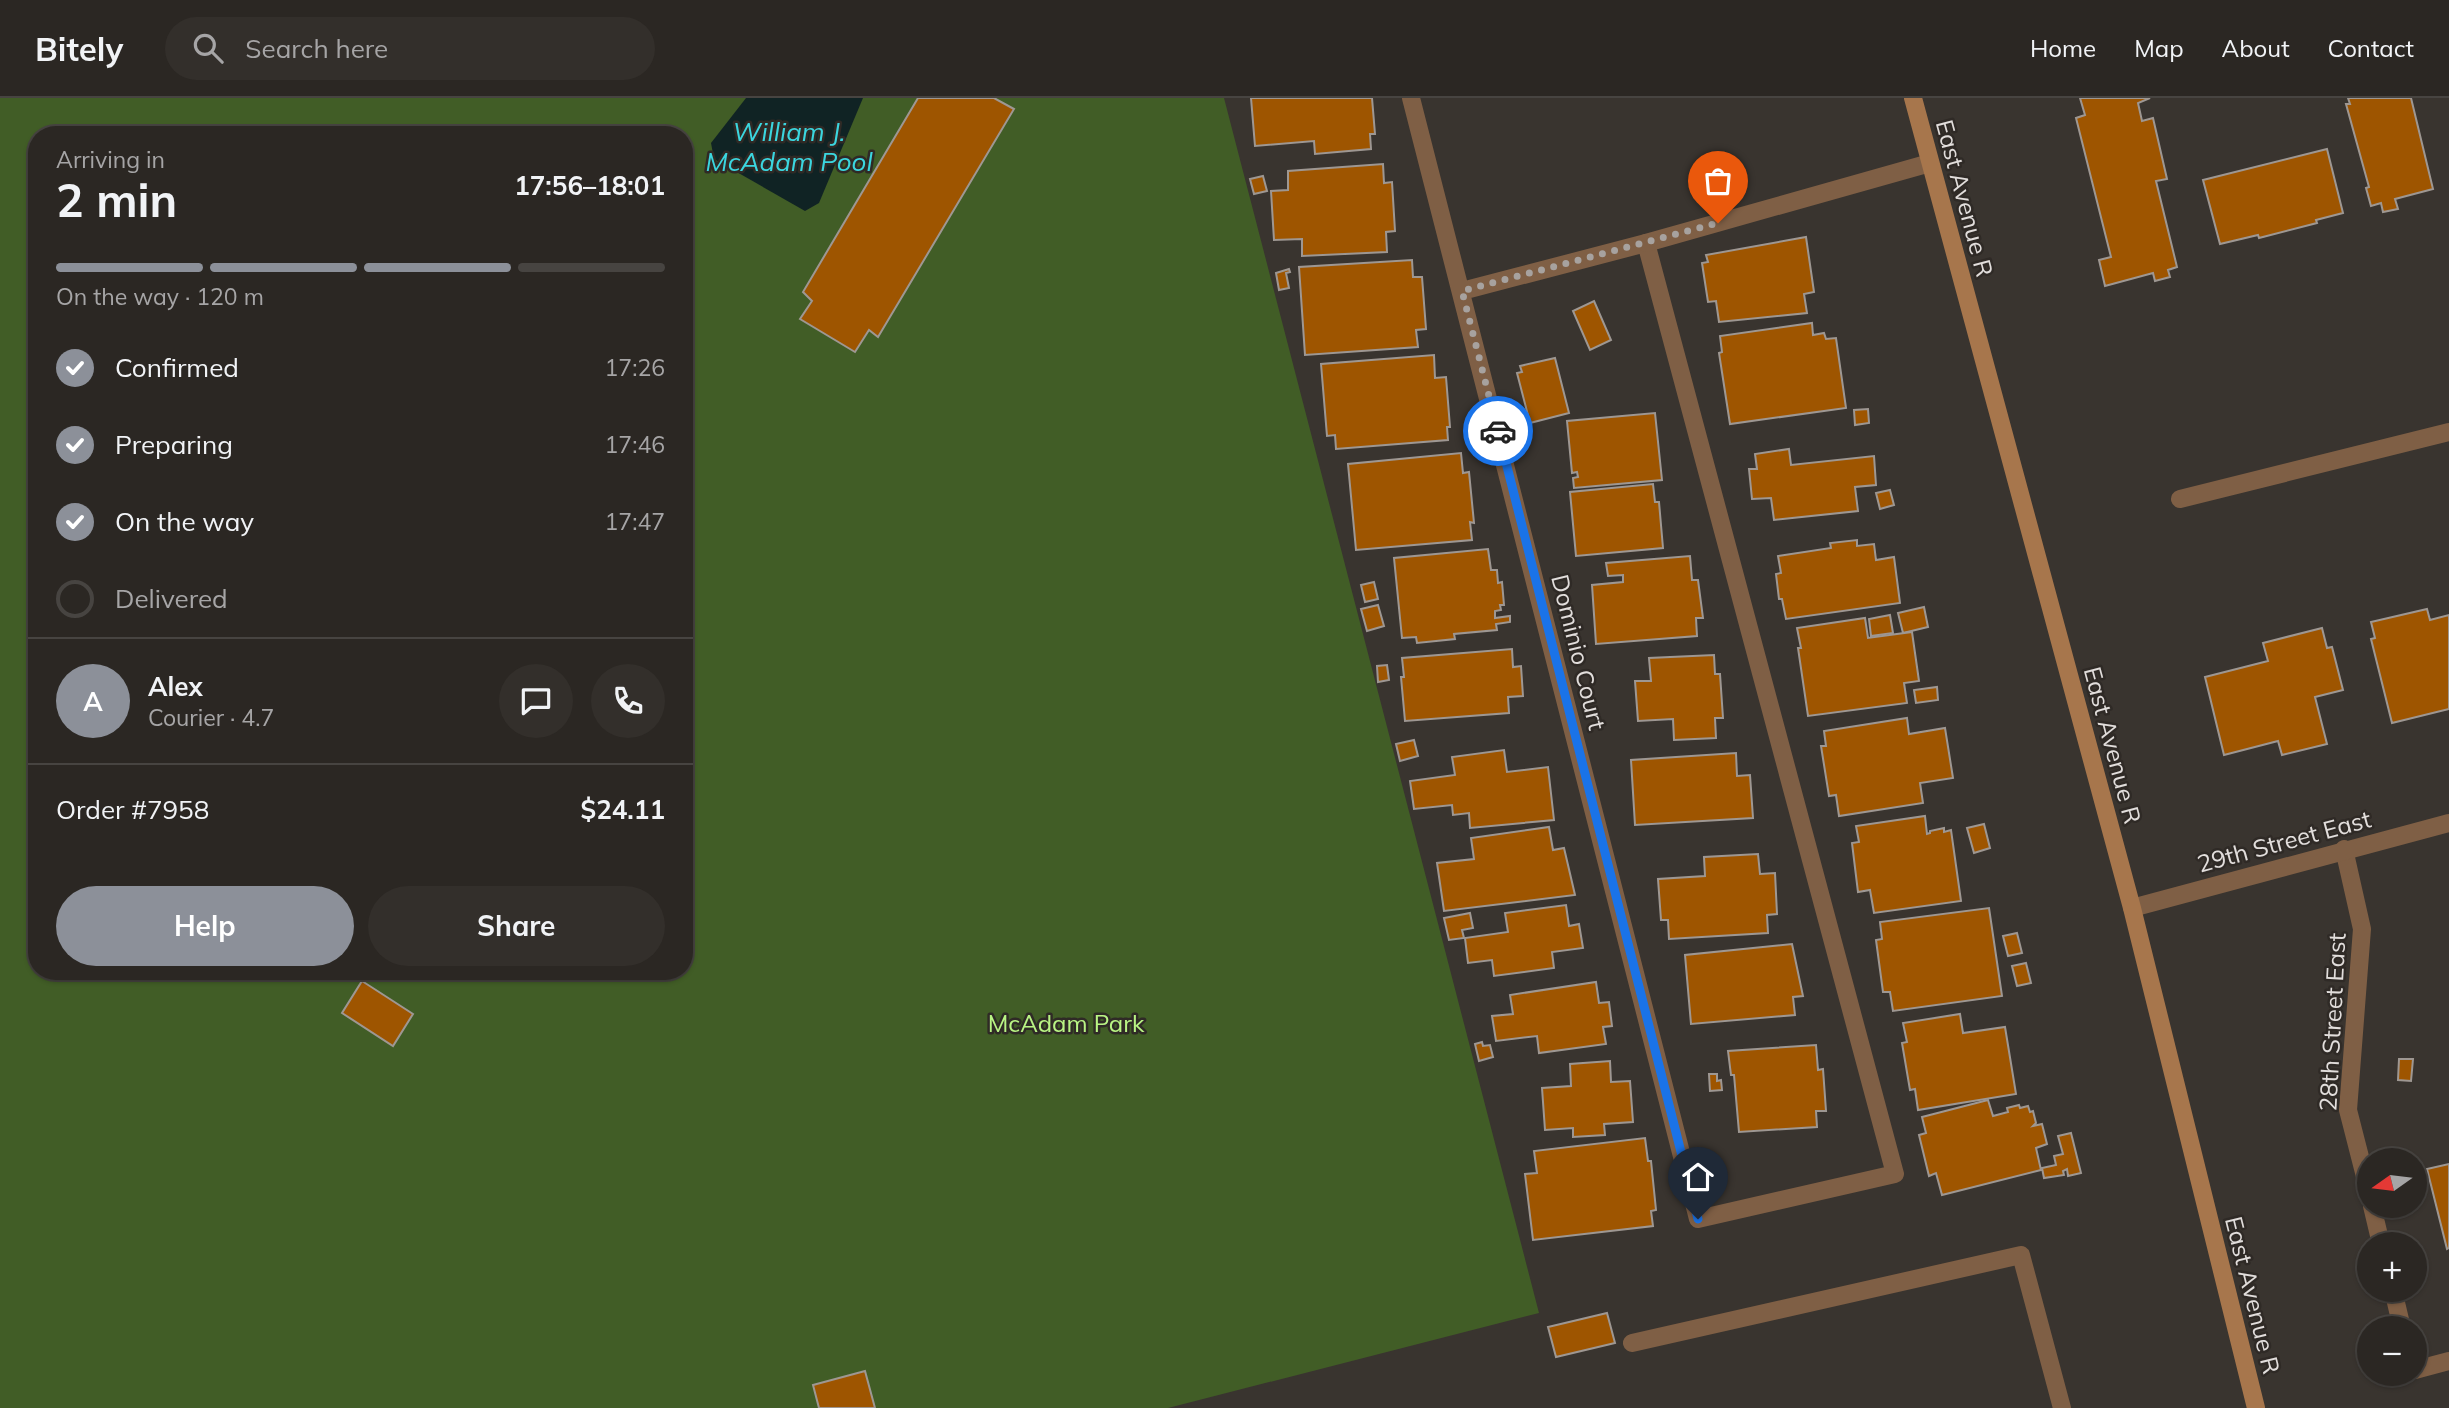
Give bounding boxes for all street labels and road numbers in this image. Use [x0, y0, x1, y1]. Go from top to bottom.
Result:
street label: East Avenue R [1930, 116, 2000, 280]
street label: Dominio Court [1545, 571, 1613, 733]
street label: East Avenue R [2078, 663, 2148, 827]
street label: 29th Street East [2194, 803, 2374, 879]
street label: 28th Street East [2312, 932, 2352, 1112]
street label: East Avenue R [2219, 1213, 2287, 1377]

